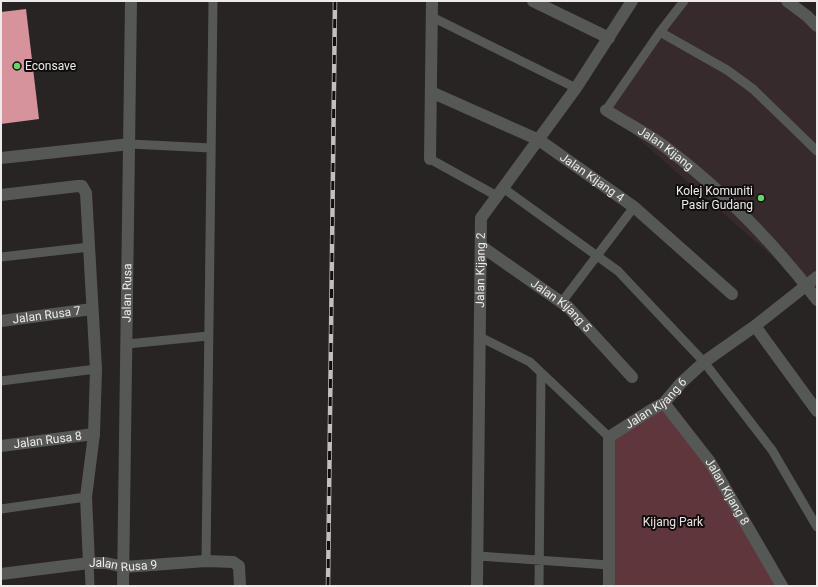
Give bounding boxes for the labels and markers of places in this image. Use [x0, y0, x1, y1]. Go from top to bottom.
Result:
place label: Econsave [25, 59, 76, 73]
marker: Econsave [12, 61, 22, 71]
place label: Kolej Komuniti Pasir Gudang [676, 184, 753, 212]
marker: Kolej Komuniti Pasir Gudang [756, 193, 766, 203]

